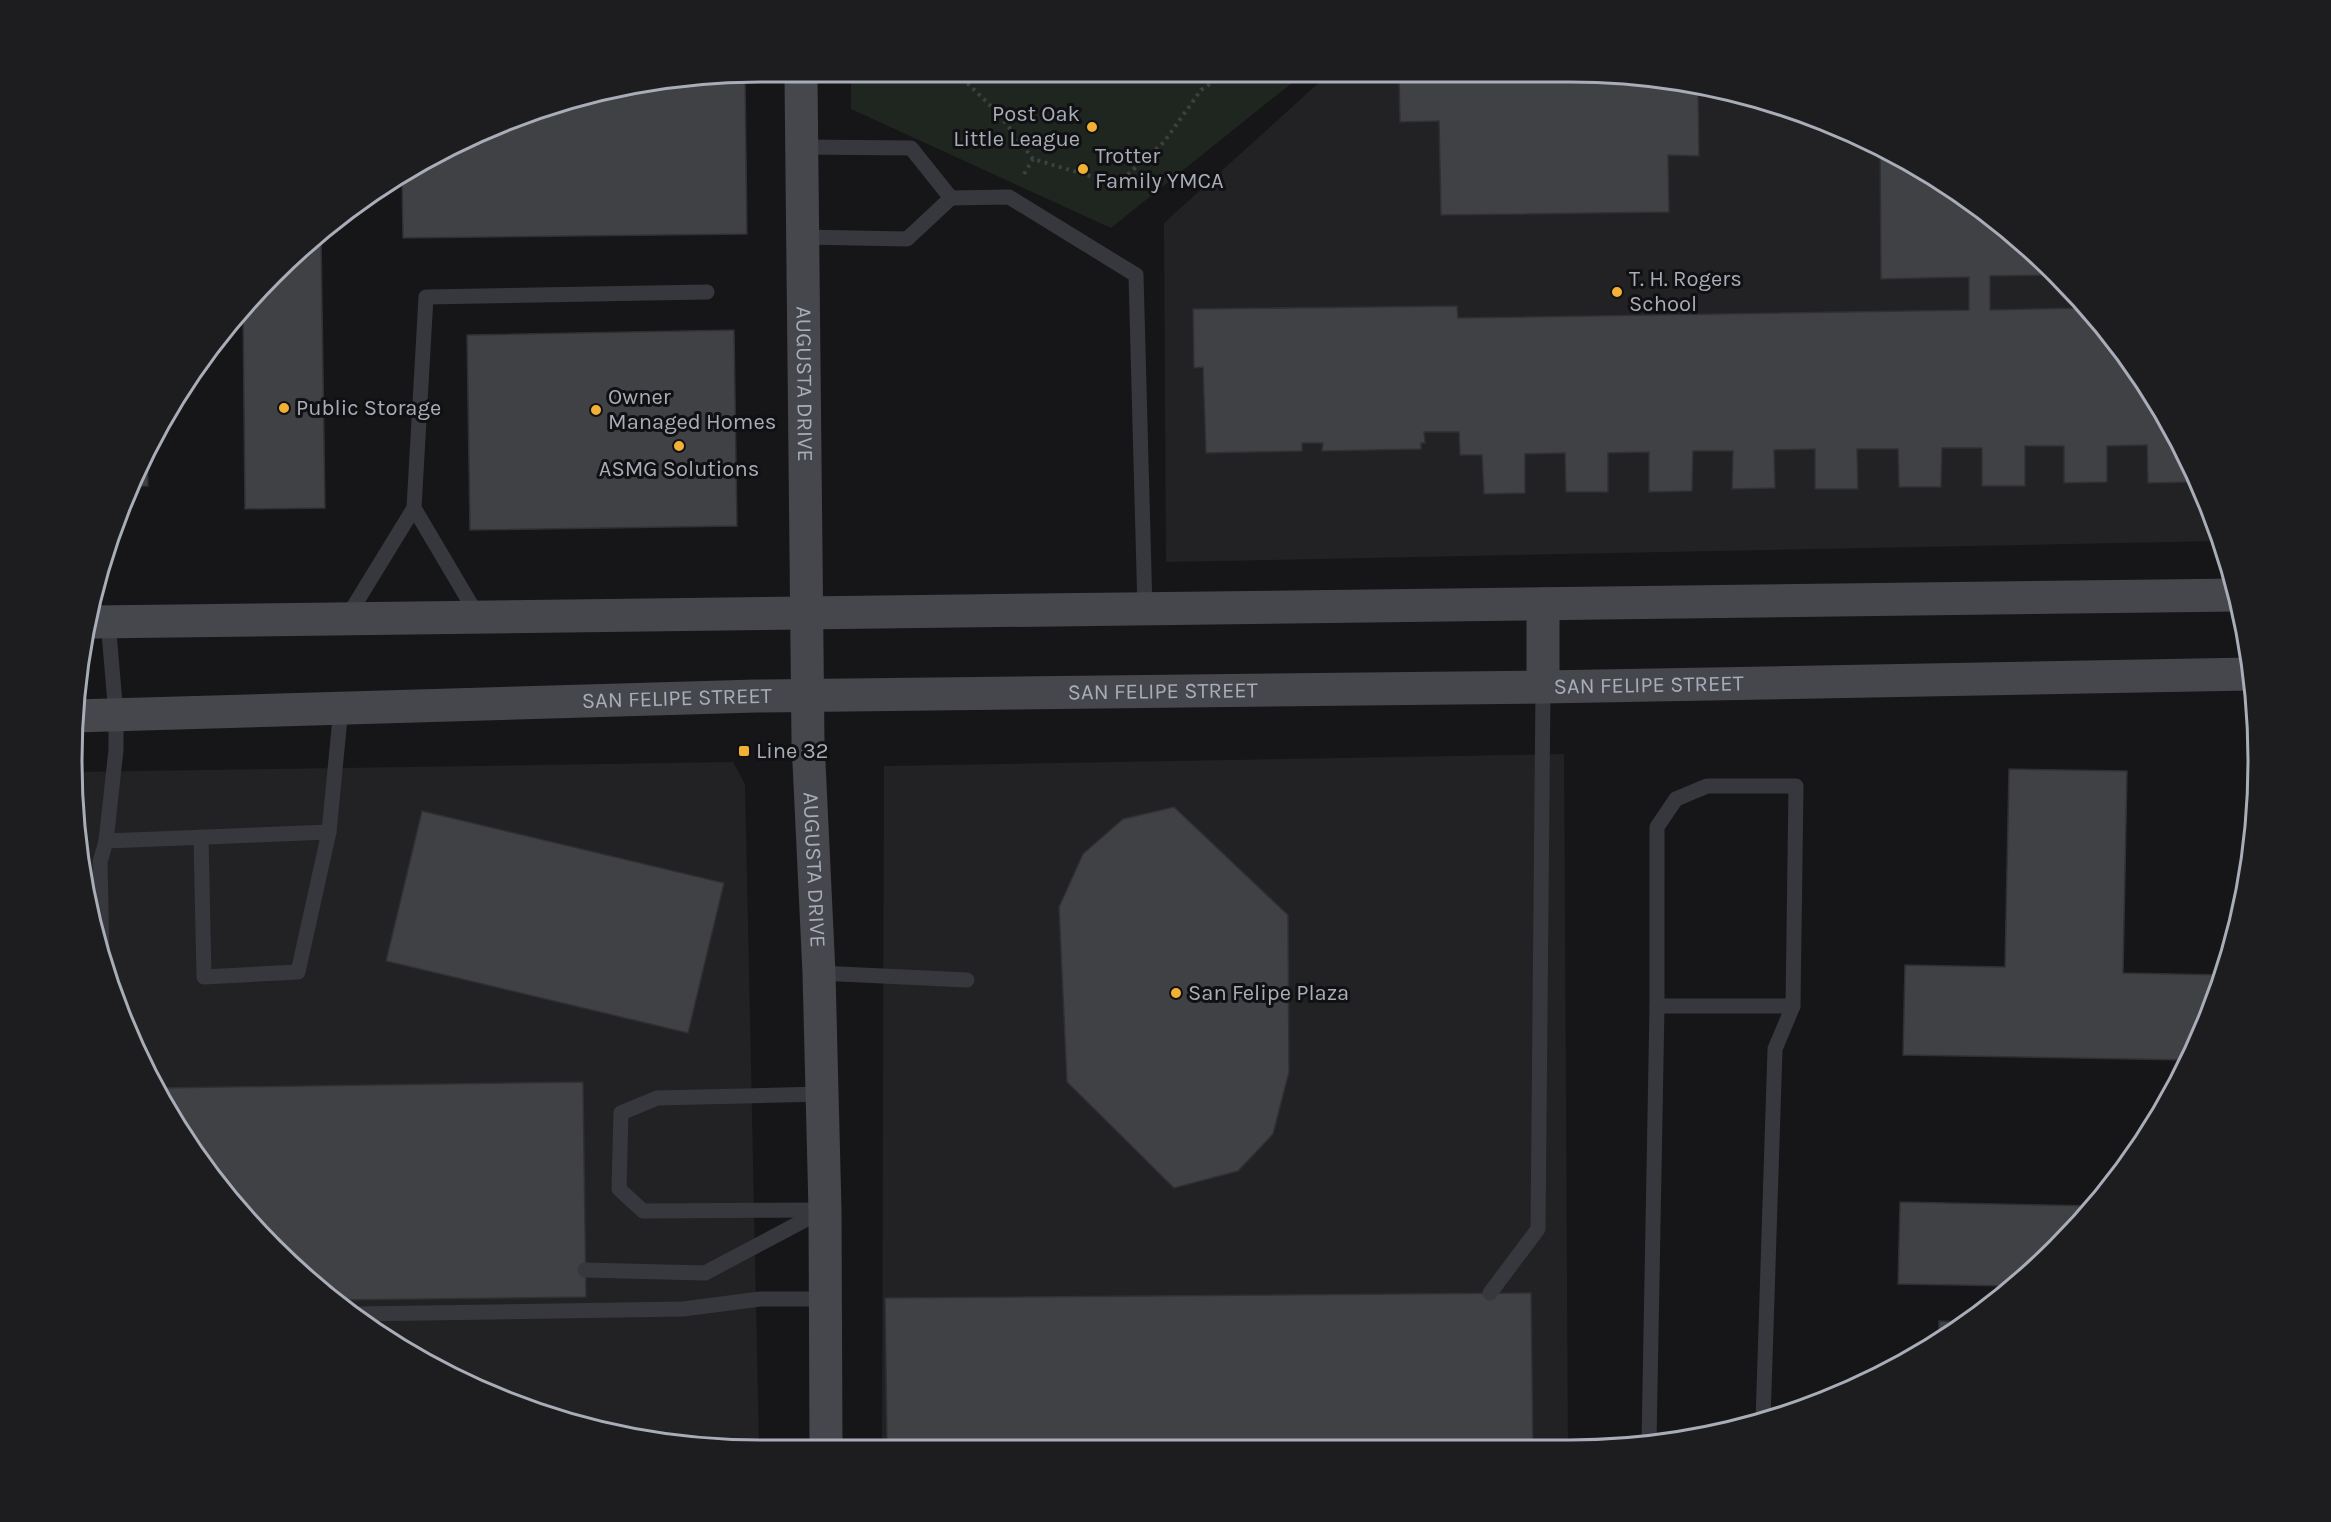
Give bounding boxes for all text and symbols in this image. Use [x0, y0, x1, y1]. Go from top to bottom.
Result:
place label: Post Oak Little League [953, 101, 1080, 152]
marker: Post Oak Little League [1085, 120, 1099, 134]
place label: Trotter Family YMCA [1095, 143, 1224, 194]
marker: Trotter Family YMCA [1076, 162, 1090, 176]
place label: T. H. Rogers School [1629, 266, 1742, 317]
marker: T. H. Rogers School [1610, 285, 1624, 299]
street label: AUGUSTA DRIVE [790, 306, 818, 462]
place label: Owner Managed Homes [608, 384, 776, 435]
place label: Public Storage [296, 395, 441, 421]
marker: Public Storage [277, 401, 291, 415]
marker: Owner Managed Homes [589, 403, 603, 417]
marker: ASMG Solutions [672, 439, 686, 453]
place label: ASMG Solutions [599, 456, 759, 482]
street label: SAN FELIPE STREET [1553, 670, 1744, 700]
street label: SAN FELIPE STREET [1068, 677, 1258, 705]
street label: SAN FELIPE STREET [581, 683, 772, 714]
place label: Line 32 [756, 738, 828, 764]
marker: Line 32 [737, 744, 751, 758]
street label: AUGUSTA DRIVE [797, 791, 831, 948]
place label: San Felipe Plaza [1188, 980, 1349, 1006]
marker: San Felipe Plaza [1169, 986, 1183, 1000]

